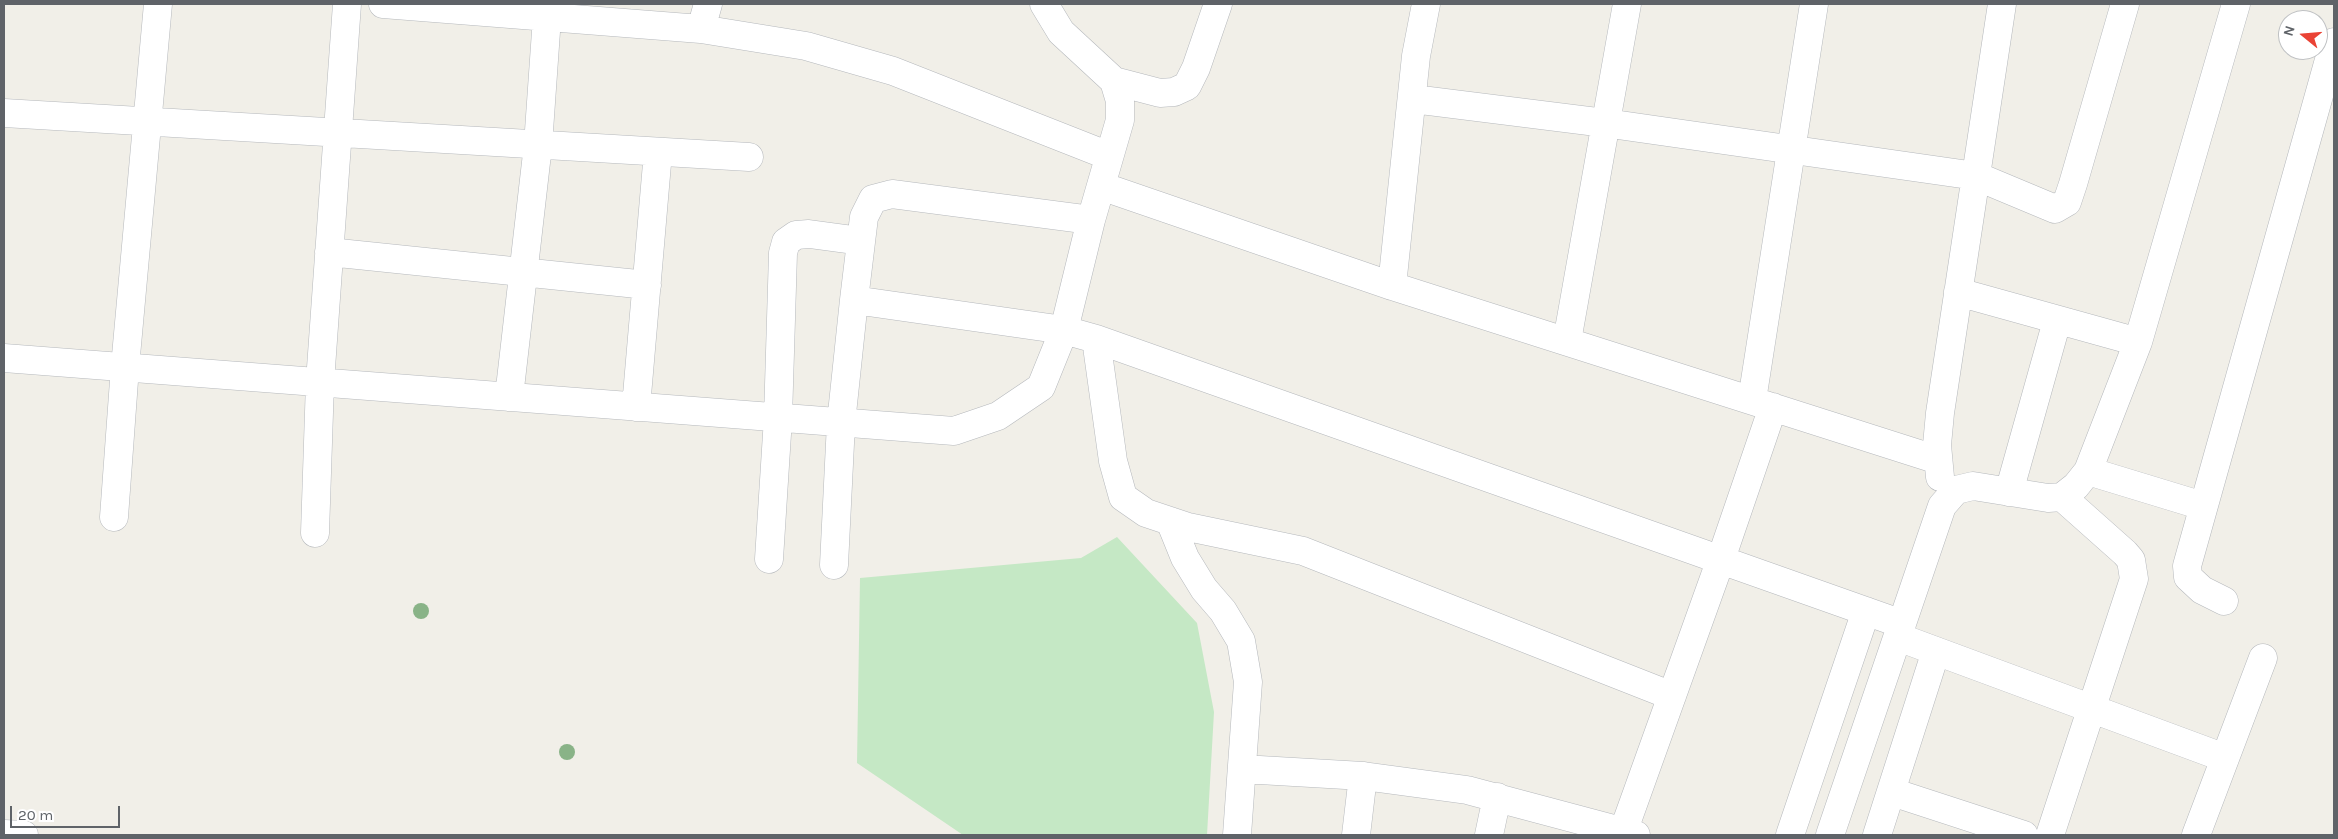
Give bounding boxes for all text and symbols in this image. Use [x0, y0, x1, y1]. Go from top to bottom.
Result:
north arrow [2278, 10, 2328, 60]
text: N [2280, 23, 2299, 38]
scale bar [12, 796, 122, 828]
text: 20 m [18, 806, 53, 824]

